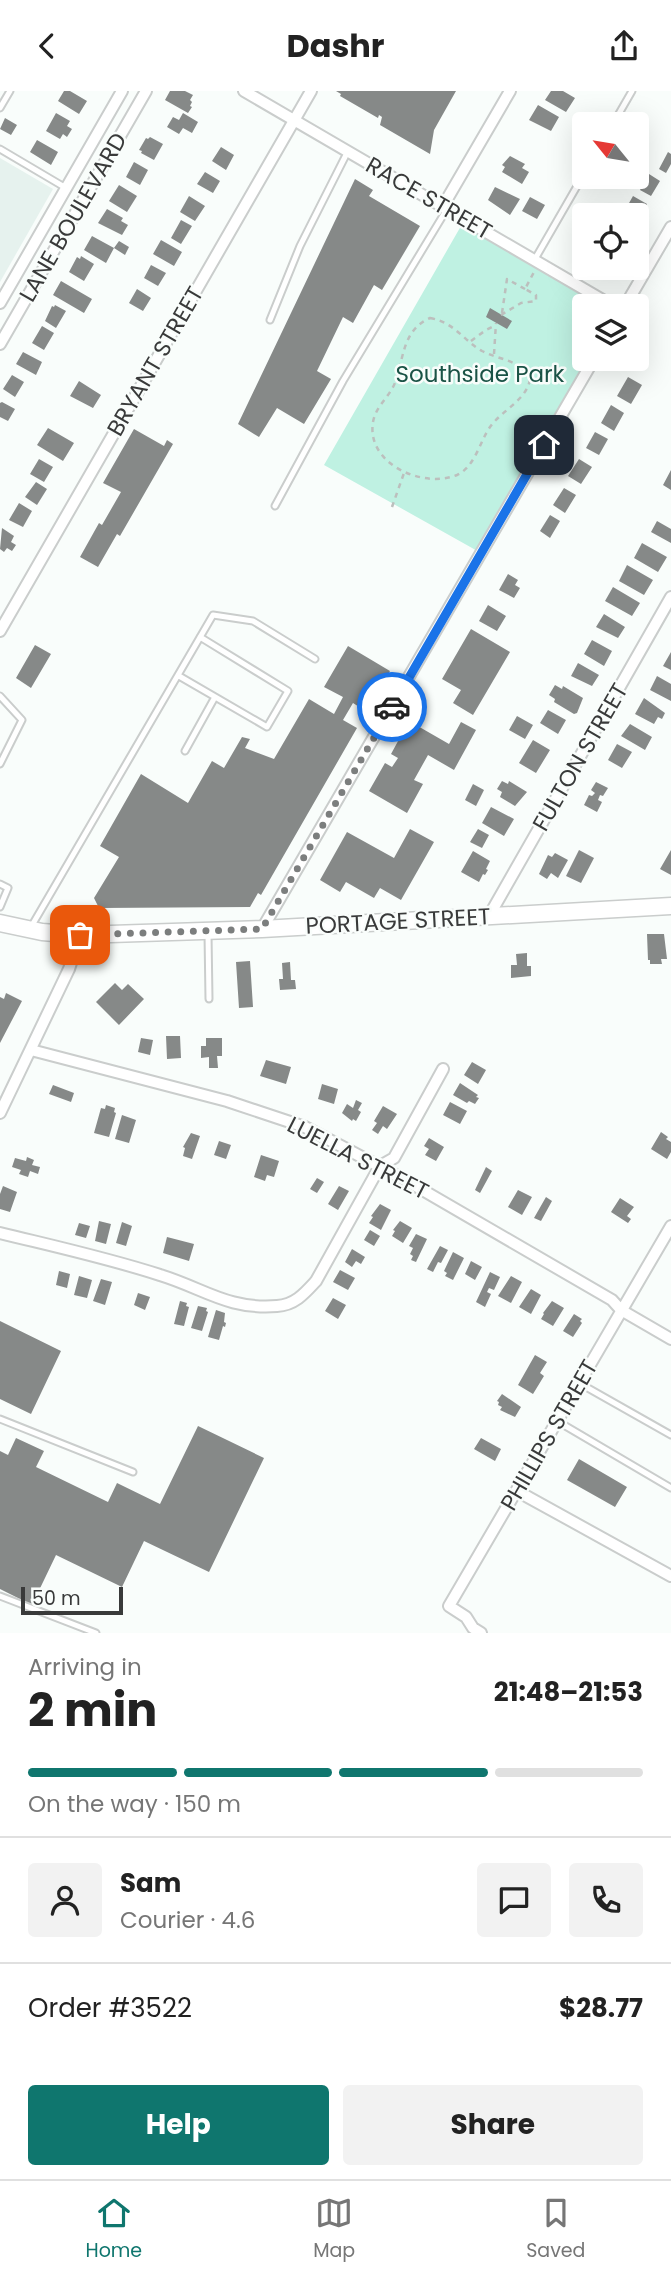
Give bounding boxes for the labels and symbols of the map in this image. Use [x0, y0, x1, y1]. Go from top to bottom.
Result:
north arrow [572, 112, 649, 189]
street label: LANE BOULEVARD [12, 127, 134, 307]
street label: RACE STREET [360, 149, 498, 247]
street label: BRYANT STREET [99, 280, 211, 442]
park label: Southside Park [396, 358, 565, 390]
pin [514, 415, 574, 475]
courier [357, 672, 427, 742]
street label: FULTON STREET [525, 677, 635, 837]
street label: PORTAGE STREET [305, 900, 491, 942]
pin [50, 905, 110, 965]
street label: LUELLA STREET [282, 1109, 434, 1207]
street label: PHILLIPS STREET [493, 1354, 605, 1516]
scale bar [21, 1584, 122, 1616]

